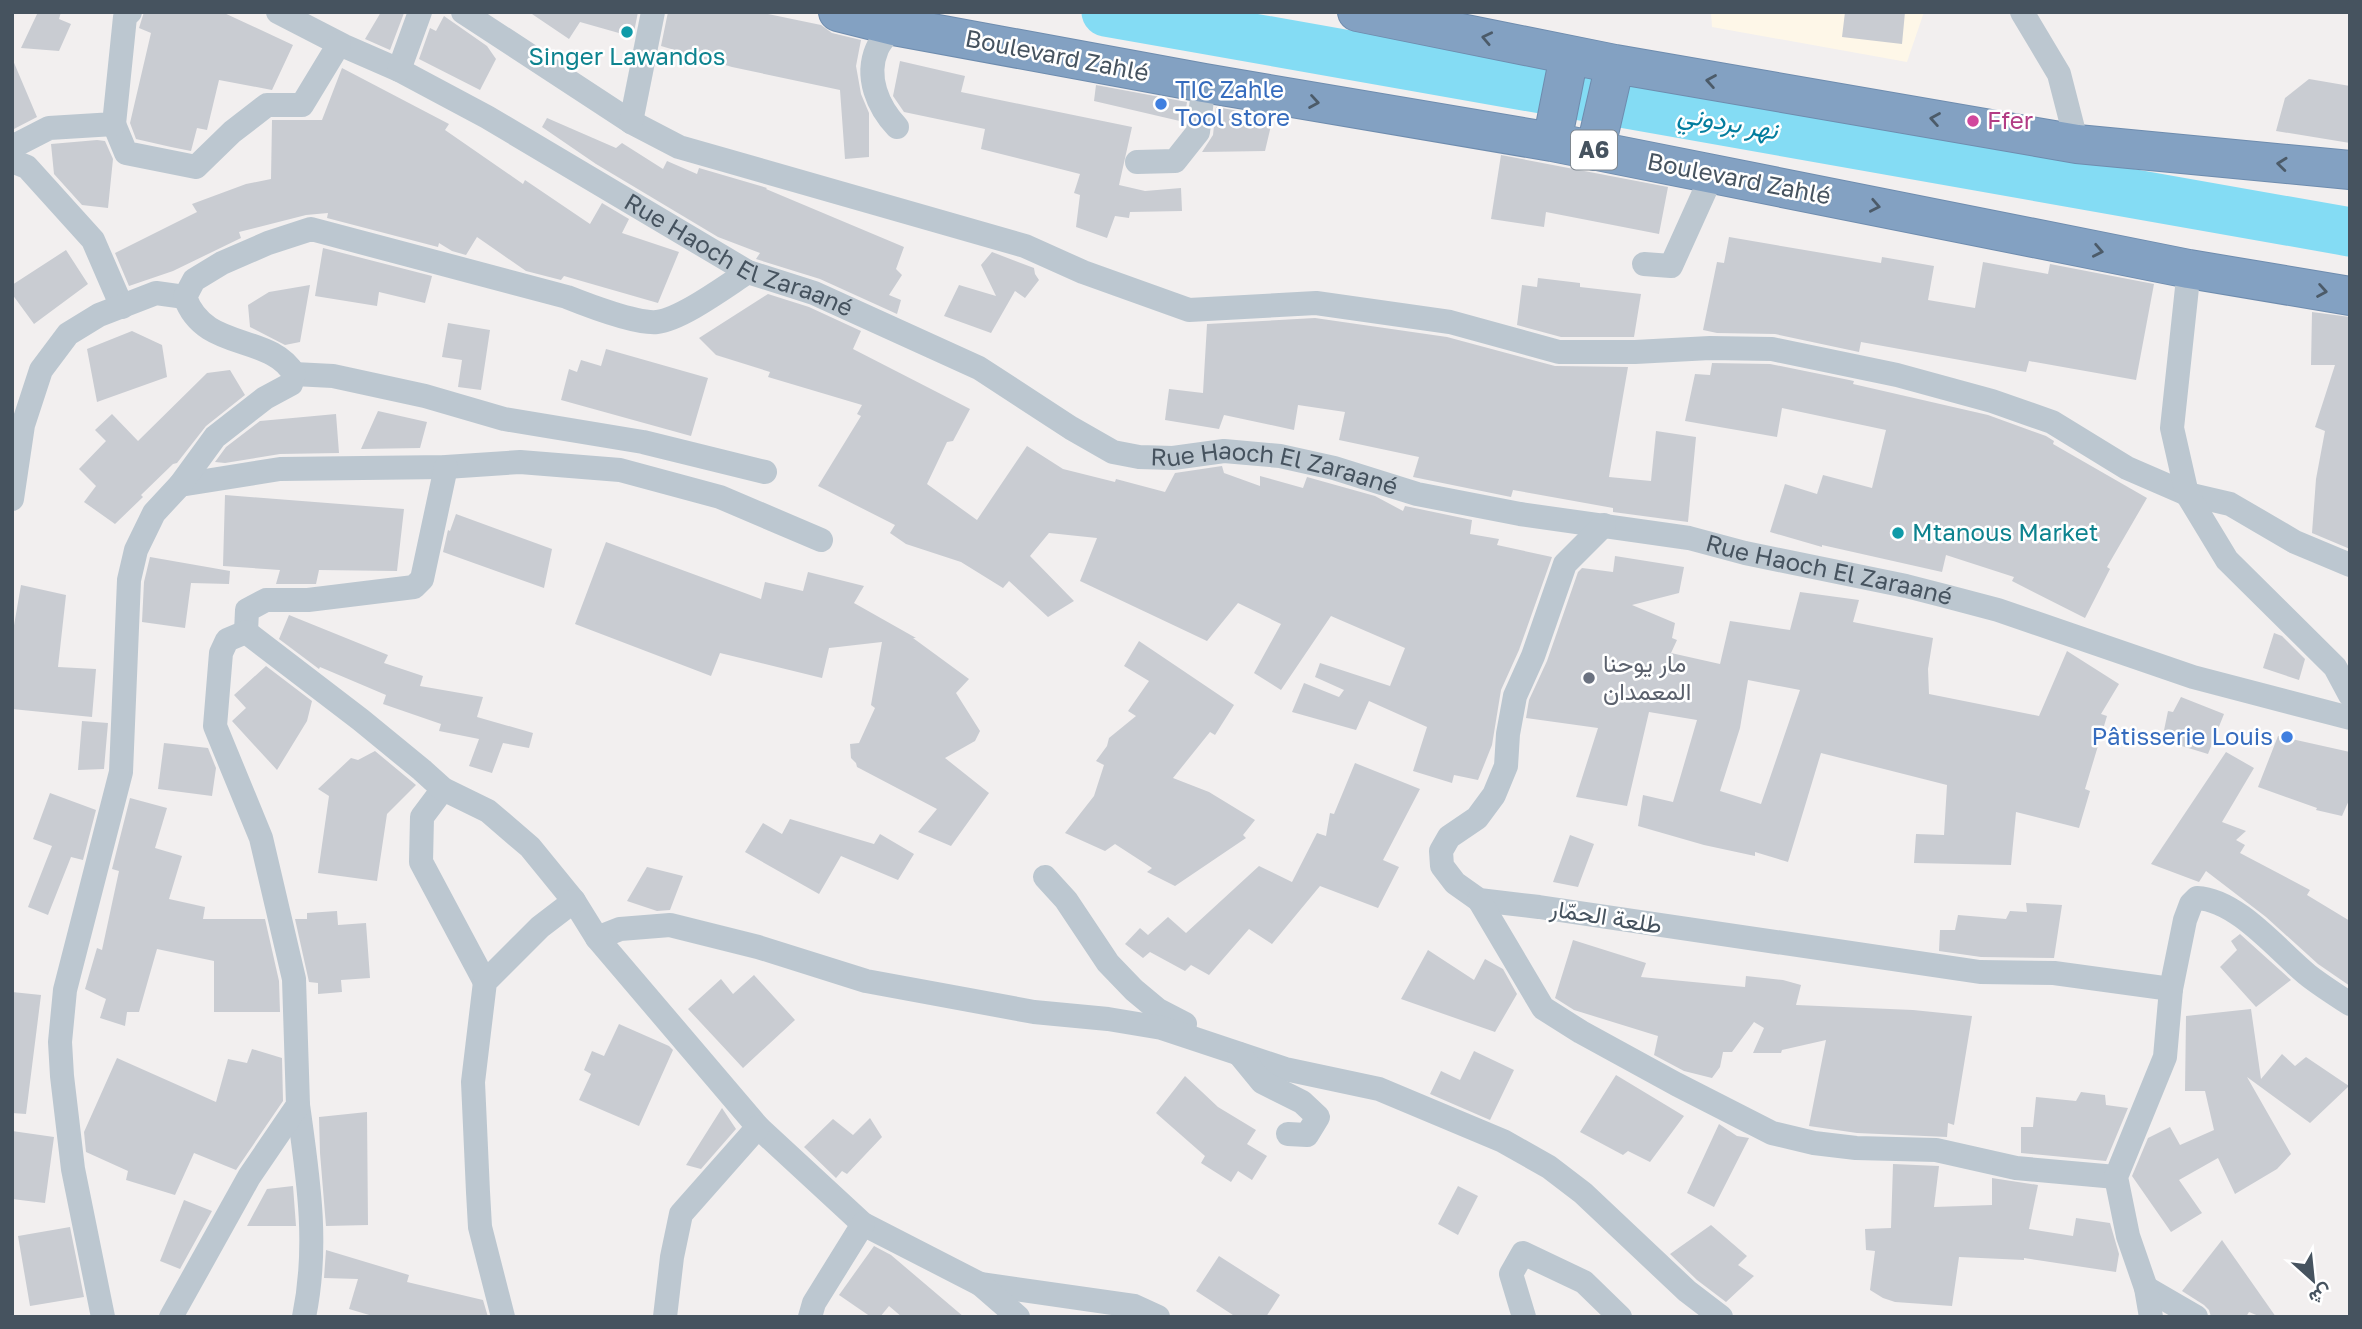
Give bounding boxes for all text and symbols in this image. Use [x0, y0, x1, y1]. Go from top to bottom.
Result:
street label: Boulevard Zahlé [963, 23, 1151, 87]
marker: Singer Lawandos [619, 24, 635, 40]
one-way arrow [1481, 31, 1493, 46]
place label: Singer Lawandos [529, 41, 726, 70]
place label: TIC Zahle Tool store [1175, 74, 1290, 131]
one-way arrow [1705, 74, 1717, 89]
one-way arrow [1308, 94, 1320, 109]
marker: TIC Zahle Tool store [1153, 96, 1169, 112]
water label: نهر بردوني [1675, 97, 1782, 152]
place label: Ffer [1987, 105, 2033, 134]
one-way arrow [1929, 112, 1941, 127]
marker: Ffer [1965, 113, 1981, 129]
road number: A6 [1571, 130, 1617, 169]
street label: Boulevard Zahlé [1645, 146, 1833, 210]
one-way arrow [2276, 157, 2287, 172]
street label: Rue Haoch El Zaraané [620, 186, 858, 322]
one-way arrow [1869, 197, 1881, 212]
one-way arrow [2092, 242, 2104, 257]
one-way arrow [2316, 283, 2328, 298]
street label: Rue Haoch El Zaraané [1150, 435, 1402, 500]
place label: Mtanous Market [1912, 517, 2098, 546]
marker: Mtanous Market [1890, 525, 1906, 541]
street label: Rue Haoch El Zaraané [1703, 527, 1956, 610]
place label: مار يوحنا المعمدان [1603, 648, 1691, 705]
marker: مار يوحنا المعمدان [1581, 670, 1597, 686]
place label: Pâtisserie Louis [2092, 721, 2273, 750]
marker: Pâtisserie Louis [2279, 729, 2295, 745]
street label: طلعة الحمّار [1547, 892, 1664, 941]
north arrow [2278, 1245, 2348, 1315]
text: ش [2305, 1279, 2336, 1311]

